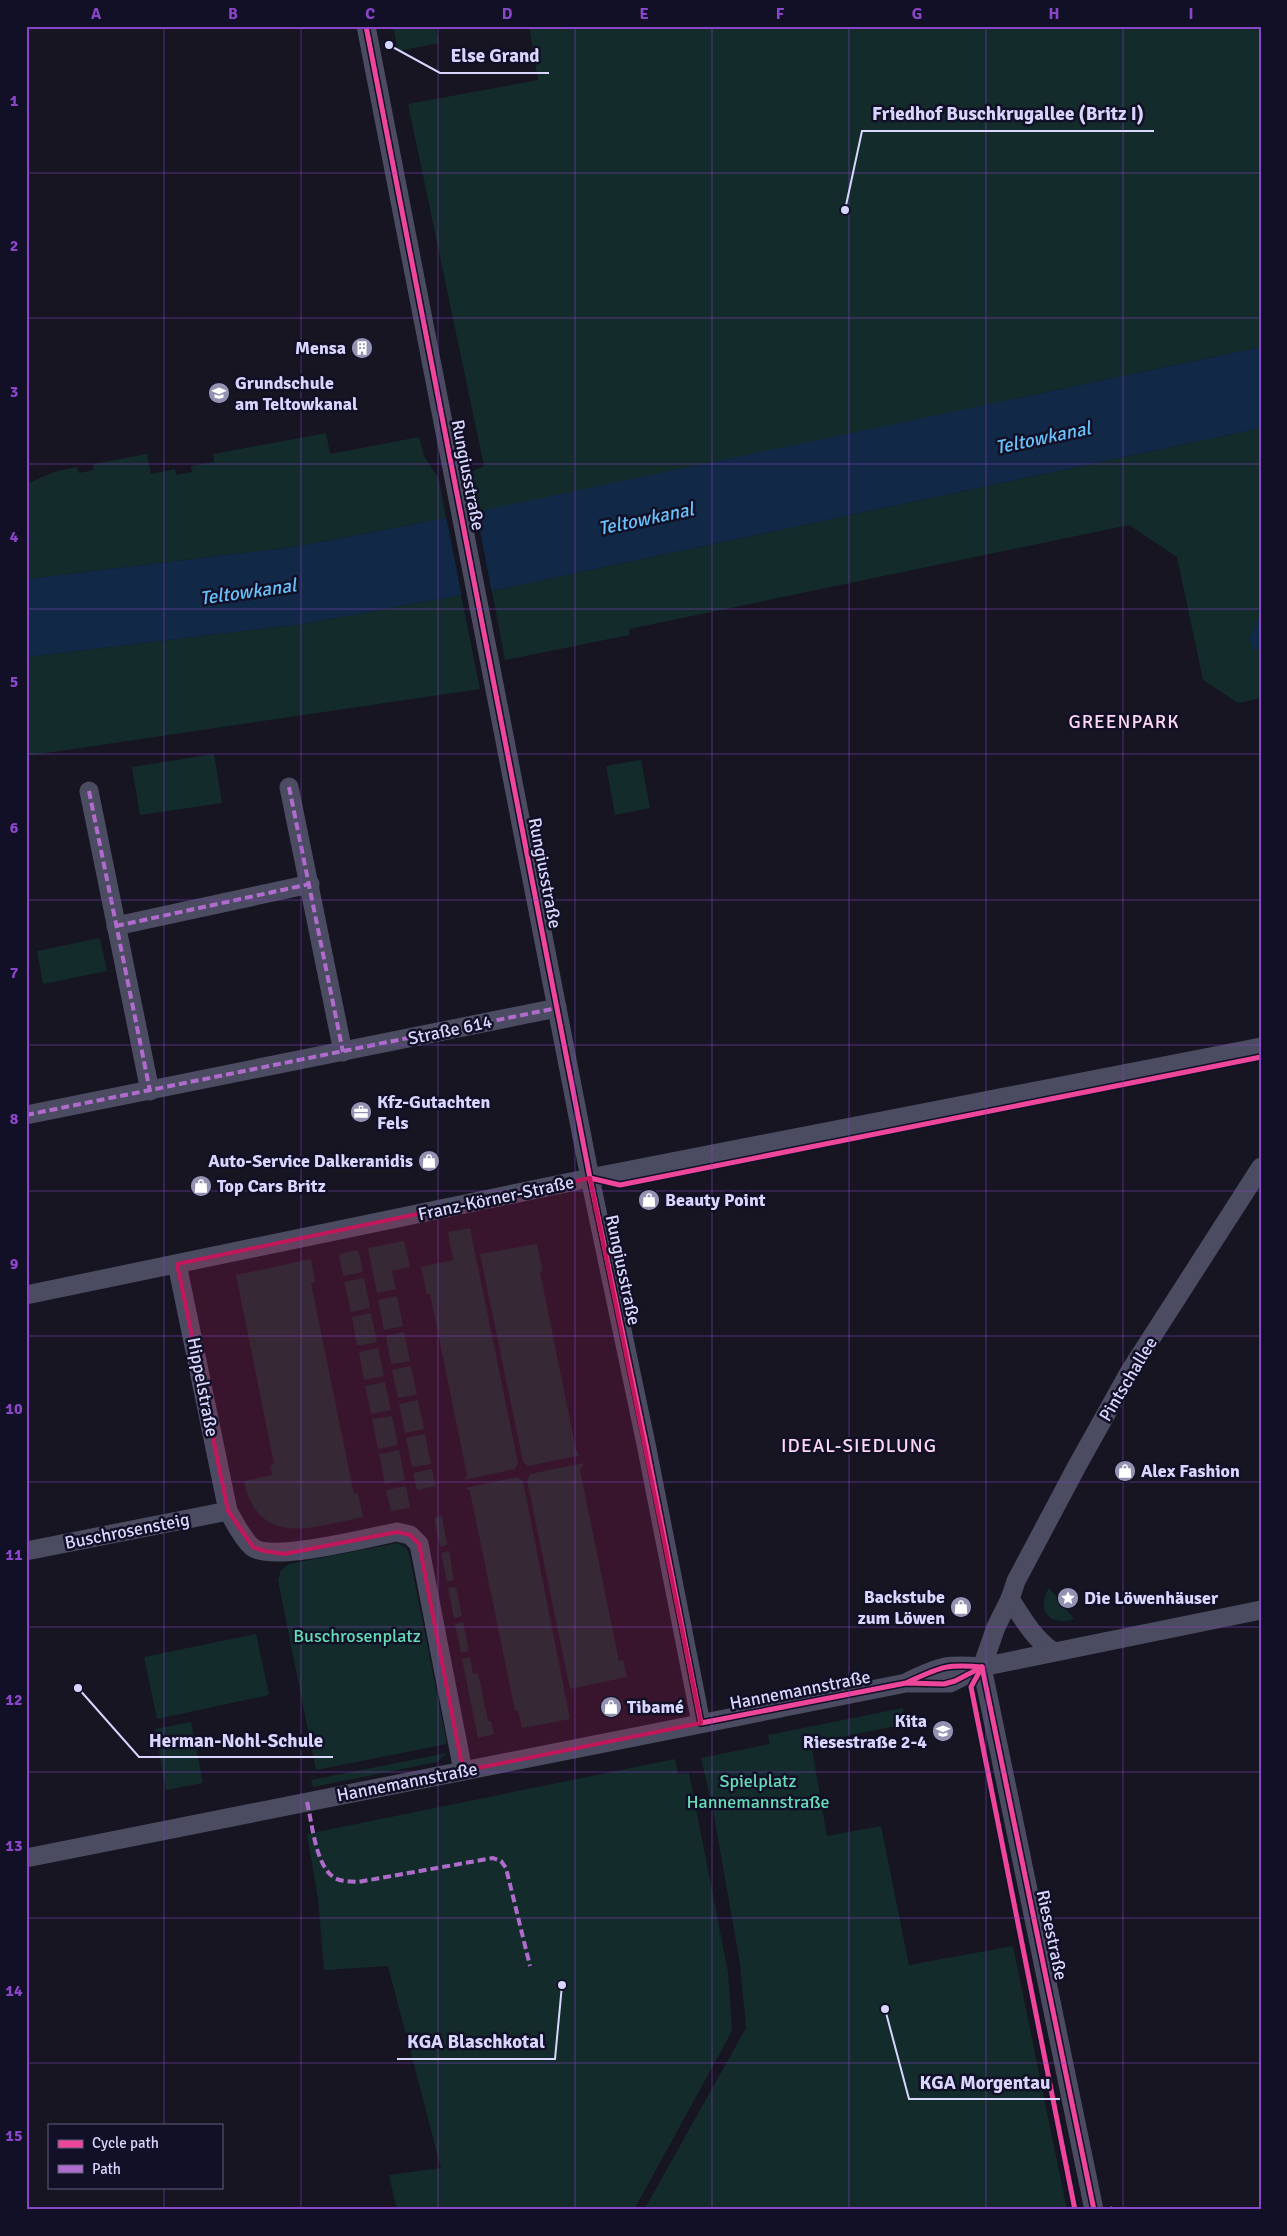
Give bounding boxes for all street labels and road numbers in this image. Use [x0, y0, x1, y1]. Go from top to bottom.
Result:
street label: Rungiusstraße [446, 418, 490, 532]
street label: Rungiusstraße [523, 816, 567, 930]
street label: Straße 614 [406, 1010, 494, 1050]
street label: Franz-Körner-Straße [416, 1171, 576, 1225]
street label: Rungiusstraße [601, 1213, 645, 1327]
street label: Pintschallee [1094, 1333, 1162, 1425]
street label: Hippelstraße [183, 1336, 223, 1438]
street label: Buschrosensteig [63, 1508, 191, 1554]
street label: Hannemannstraße [728, 1666, 872, 1714]
street label: Hannemannstraße [335, 1758, 479, 1806]
street label: Riesestraße [1032, 1888, 1072, 1982]

